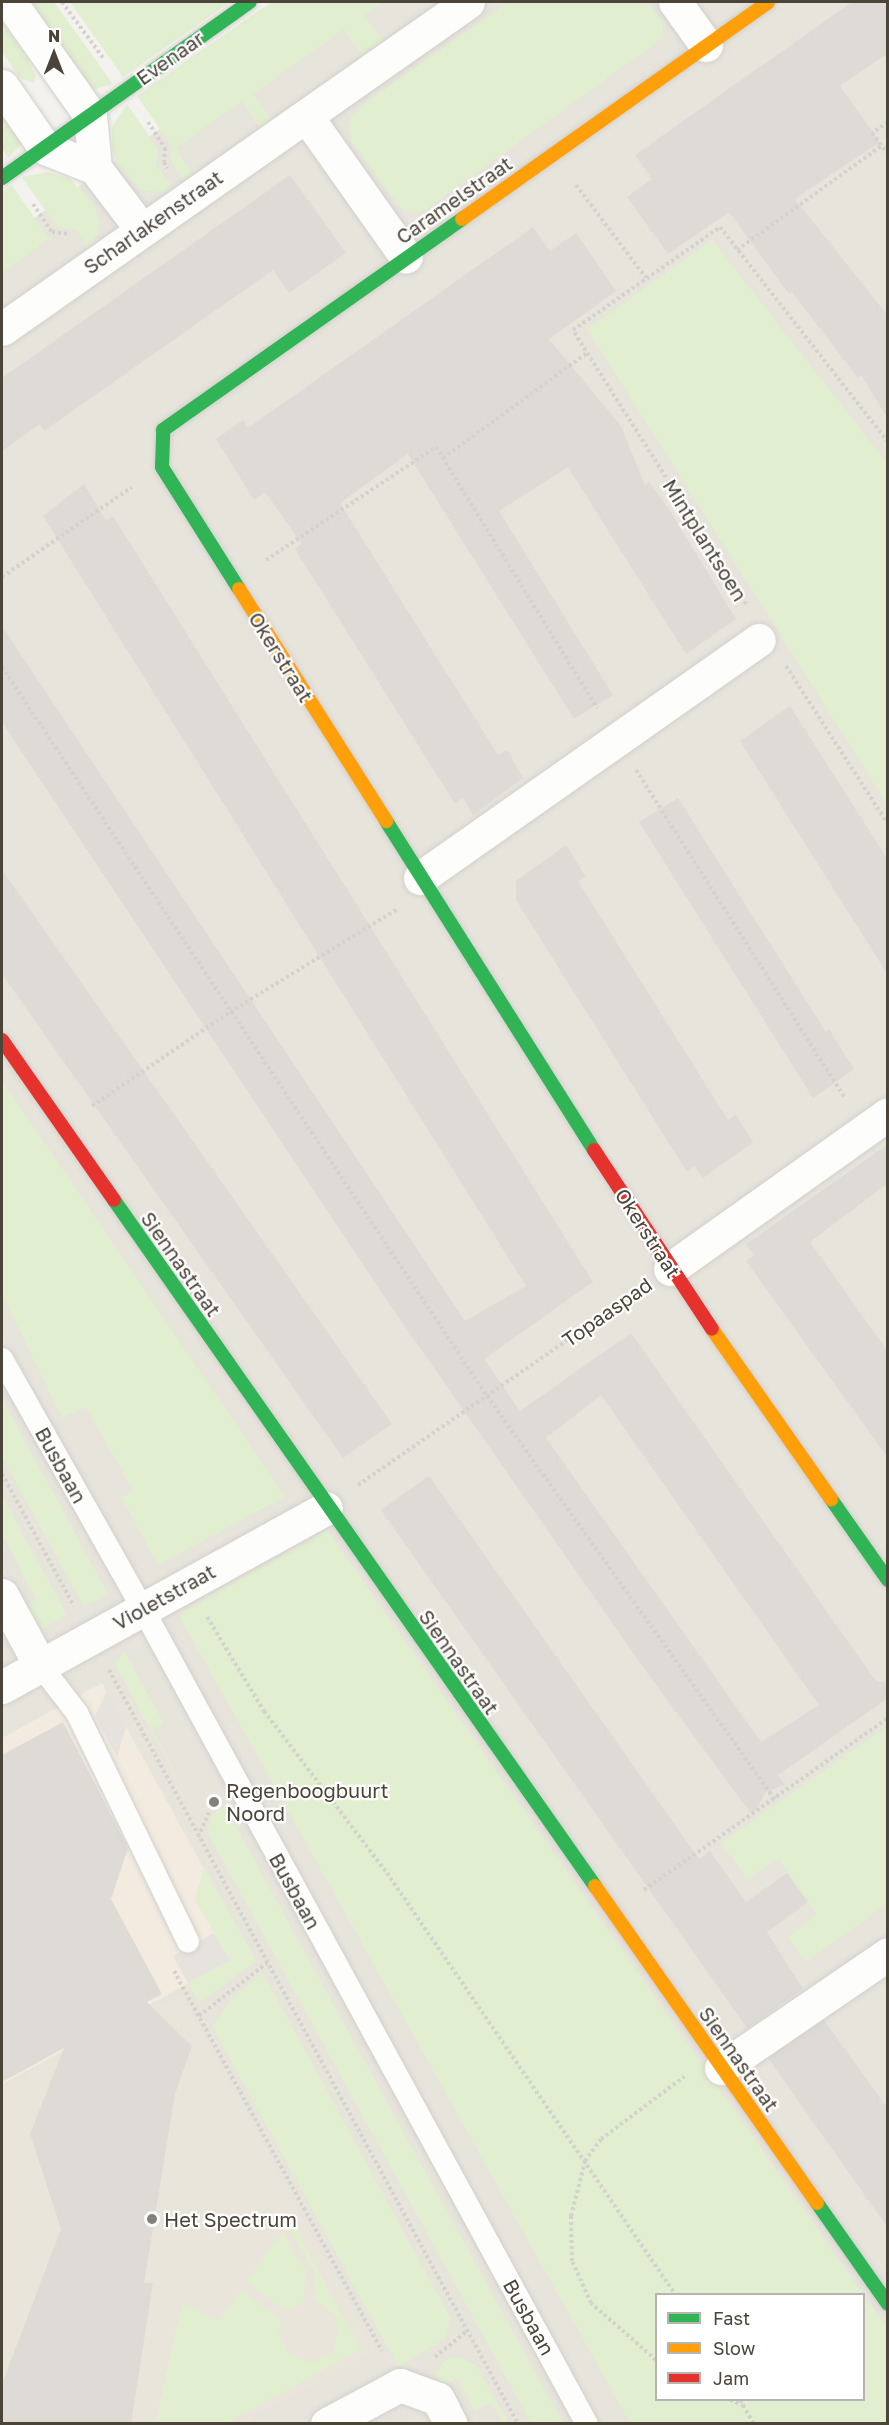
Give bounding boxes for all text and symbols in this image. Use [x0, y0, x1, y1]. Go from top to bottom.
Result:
north arrow [24, 24, 84, 84]
text: N [48, 26, 60, 46]
street label: Evenaar [132, 26, 208, 90]
street label: Caramelstraat [391, 151, 517, 249]
street label: Scharlakenstraat [79, 165, 227, 279]
street label: Mintplantsoen [658, 475, 752, 605]
street label: Okerstraat [244, 608, 318, 706]
street label: Okerstraat [610, 1184, 686, 1282]
street label: Siennastraat [136, 1207, 226, 1321]
street label: Topaaspad [558, 1272, 656, 1352]
street label: Busbaan [30, 1423, 92, 1507]
street label: Violetstraat [109, 1559, 219, 1635]
street label: Siennastraat [414, 1605, 504, 1719]
place label: Regenboogbuurt Noord [226, 1778, 388, 1825]
marker: Regenboogbuurt Noord [207, 1795, 221, 1809]
street label: Busbaan [264, 1849, 326, 1933]
street label: Siennastraat [694, 2002, 784, 2116]
place label: Het Spectrum [164, 2207, 297, 2231]
marker: Het Spectrum [145, 2212, 159, 2226]
street label: Busbaan [498, 2275, 560, 2359]
legend [655, 2293, 865, 2401]
text: Fast [713, 2307, 750, 2329]
text: Slow [713, 2337, 755, 2359]
text: Jam [713, 2367, 749, 2389]

